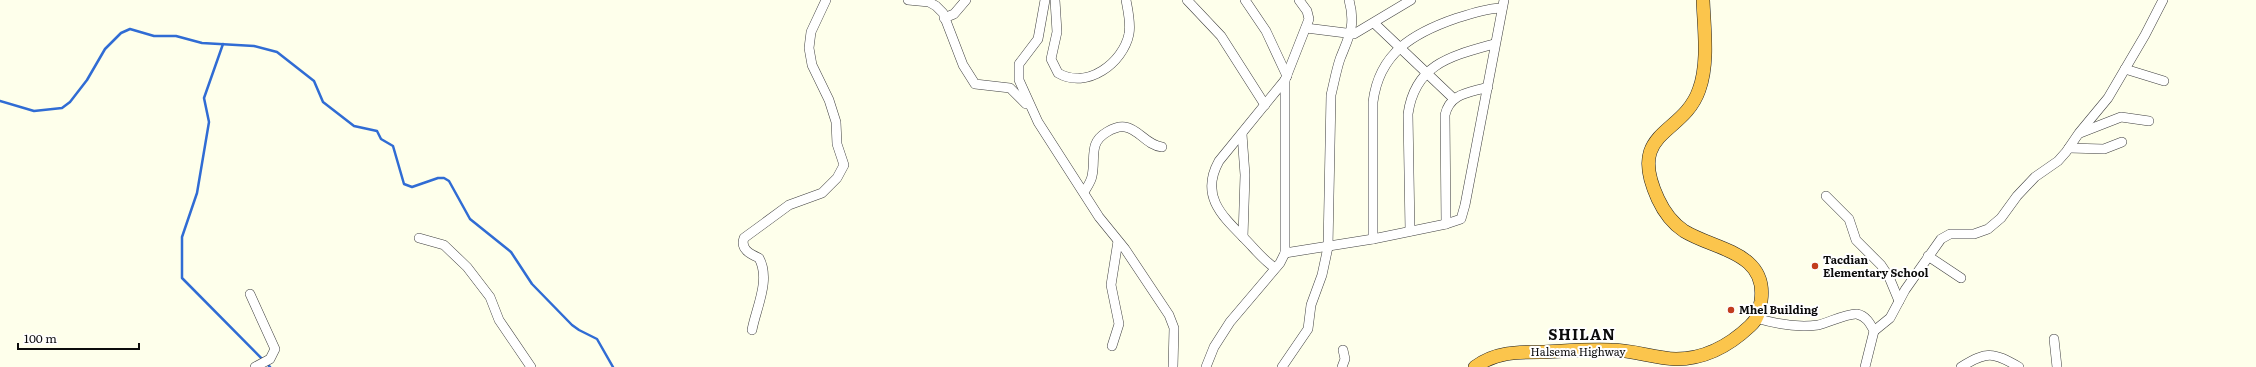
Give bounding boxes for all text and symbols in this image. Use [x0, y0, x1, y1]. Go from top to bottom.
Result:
place label: Tacdian Elementary School [1823, 251, 1928, 280]
marker: Tacdian Elementary School [1810, 261, 1820, 271]
place label: Mhel Building [1739, 301, 1818, 317]
marker: Mhel Building [1726, 305, 1736, 315]
district label: SHILAN [1548, 322, 1616, 345]
scale bar [18, 325, 139, 351]
text: 100 m [24, 329, 57, 347]
street label: Halsema Highway [1530, 343, 1626, 359]

